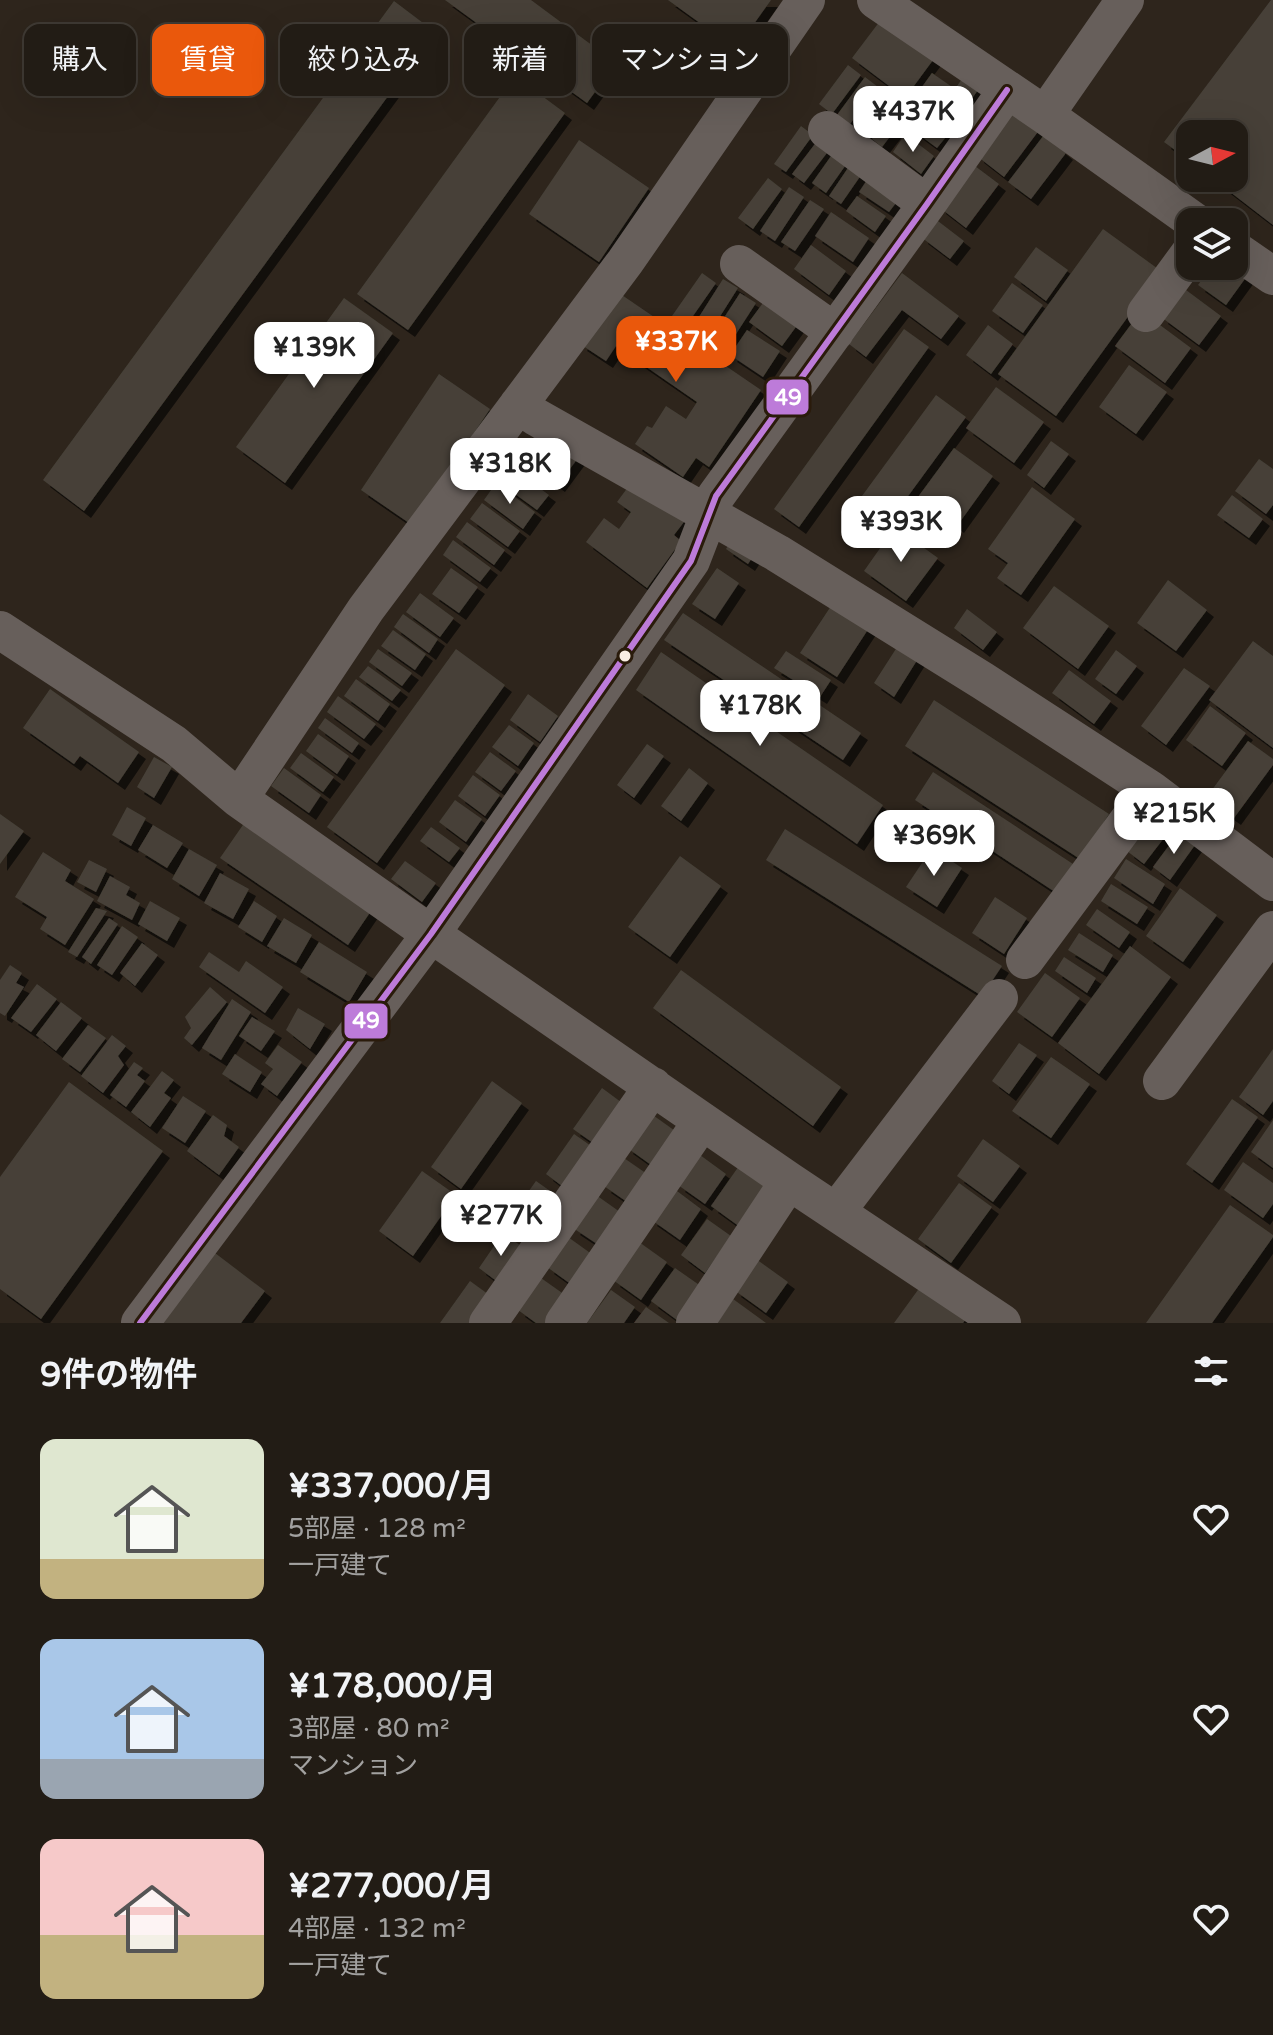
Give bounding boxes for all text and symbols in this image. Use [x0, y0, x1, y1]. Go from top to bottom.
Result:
chip: 購入 [24, 24, 136, 96]
chip: 賃貸 [152, 24, 264, 96]
chip: 絞り込み [280, 24, 448, 96]
chip: 新着 [464, 24, 576, 96]
chip: マンション [592, 24, 788, 96]
pin: ¥437K [857, 86, 969, 154]
text: ¥437K [871, 96, 955, 127]
north arrow [1176, 120, 1248, 192]
map controls [1176, 120, 1248, 280]
button: layers [1176, 208, 1248, 280]
pin: ¥337K [620, 316, 732, 384]
pin: ¥139K [258, 322, 370, 390]
text: ¥337K [634, 326, 718, 357]
text: ¥139K [272, 332, 356, 363]
line badge: 49 [765, 378, 810, 416]
text: 49 [774, 385, 802, 411]
pin: ¥318K [454, 438, 566, 506]
text: ¥318K [468, 448, 552, 479]
pin: ¥393K [845, 496, 957, 564]
text: ¥393K [859, 506, 943, 537]
unlabelled marker [617, 648, 633, 664]
pin: ¥178K [704, 680, 816, 748]
text: ¥178K [718, 690, 802, 721]
pin: ¥215K [1118, 788, 1230, 856]
text: ¥215K [1132, 798, 1216, 829]
pin: ¥369K [878, 810, 990, 878]
text: ¥369K [892, 820, 976, 851]
line badge: 49 [343, 1002, 389, 1040]
text: 49 [352, 1008, 380, 1034]
pin: ¥277K [445, 1190, 557, 1258]
text: ¥277K [459, 1200, 543, 1231]
icon: filters [1189, 1349, 1233, 1393]
text: 9件の物件 [40, 1355, 197, 1396]
text: ¥337,000/月 [288, 1466, 495, 1507]
icon: home [104, 1471, 200, 1567]
icon: heart [1189, 1497, 1233, 1541]
text: 5部屋 · 128 m² [288, 1513, 466, 1544]
text: 一戸建て [288, 1550, 392, 1581]
text: ¥178,000/月 [288, 1666, 496, 1707]
icon: home [104, 1671, 200, 1767]
icon: heart [1189, 1697, 1233, 1741]
text: 3部屋 · 80 m² [288, 1713, 450, 1744]
text: マンション [288, 1750, 418, 1781]
text: ¥277,000/月 [288, 1866, 495, 1907]
icon: home [104, 1871, 200, 1967]
icon: heart [1189, 1897, 1233, 1941]
text: 4部屋 · 132 m² [288, 1913, 466, 1944]
text: 一戸建て [288, 1950, 392, 1981]

